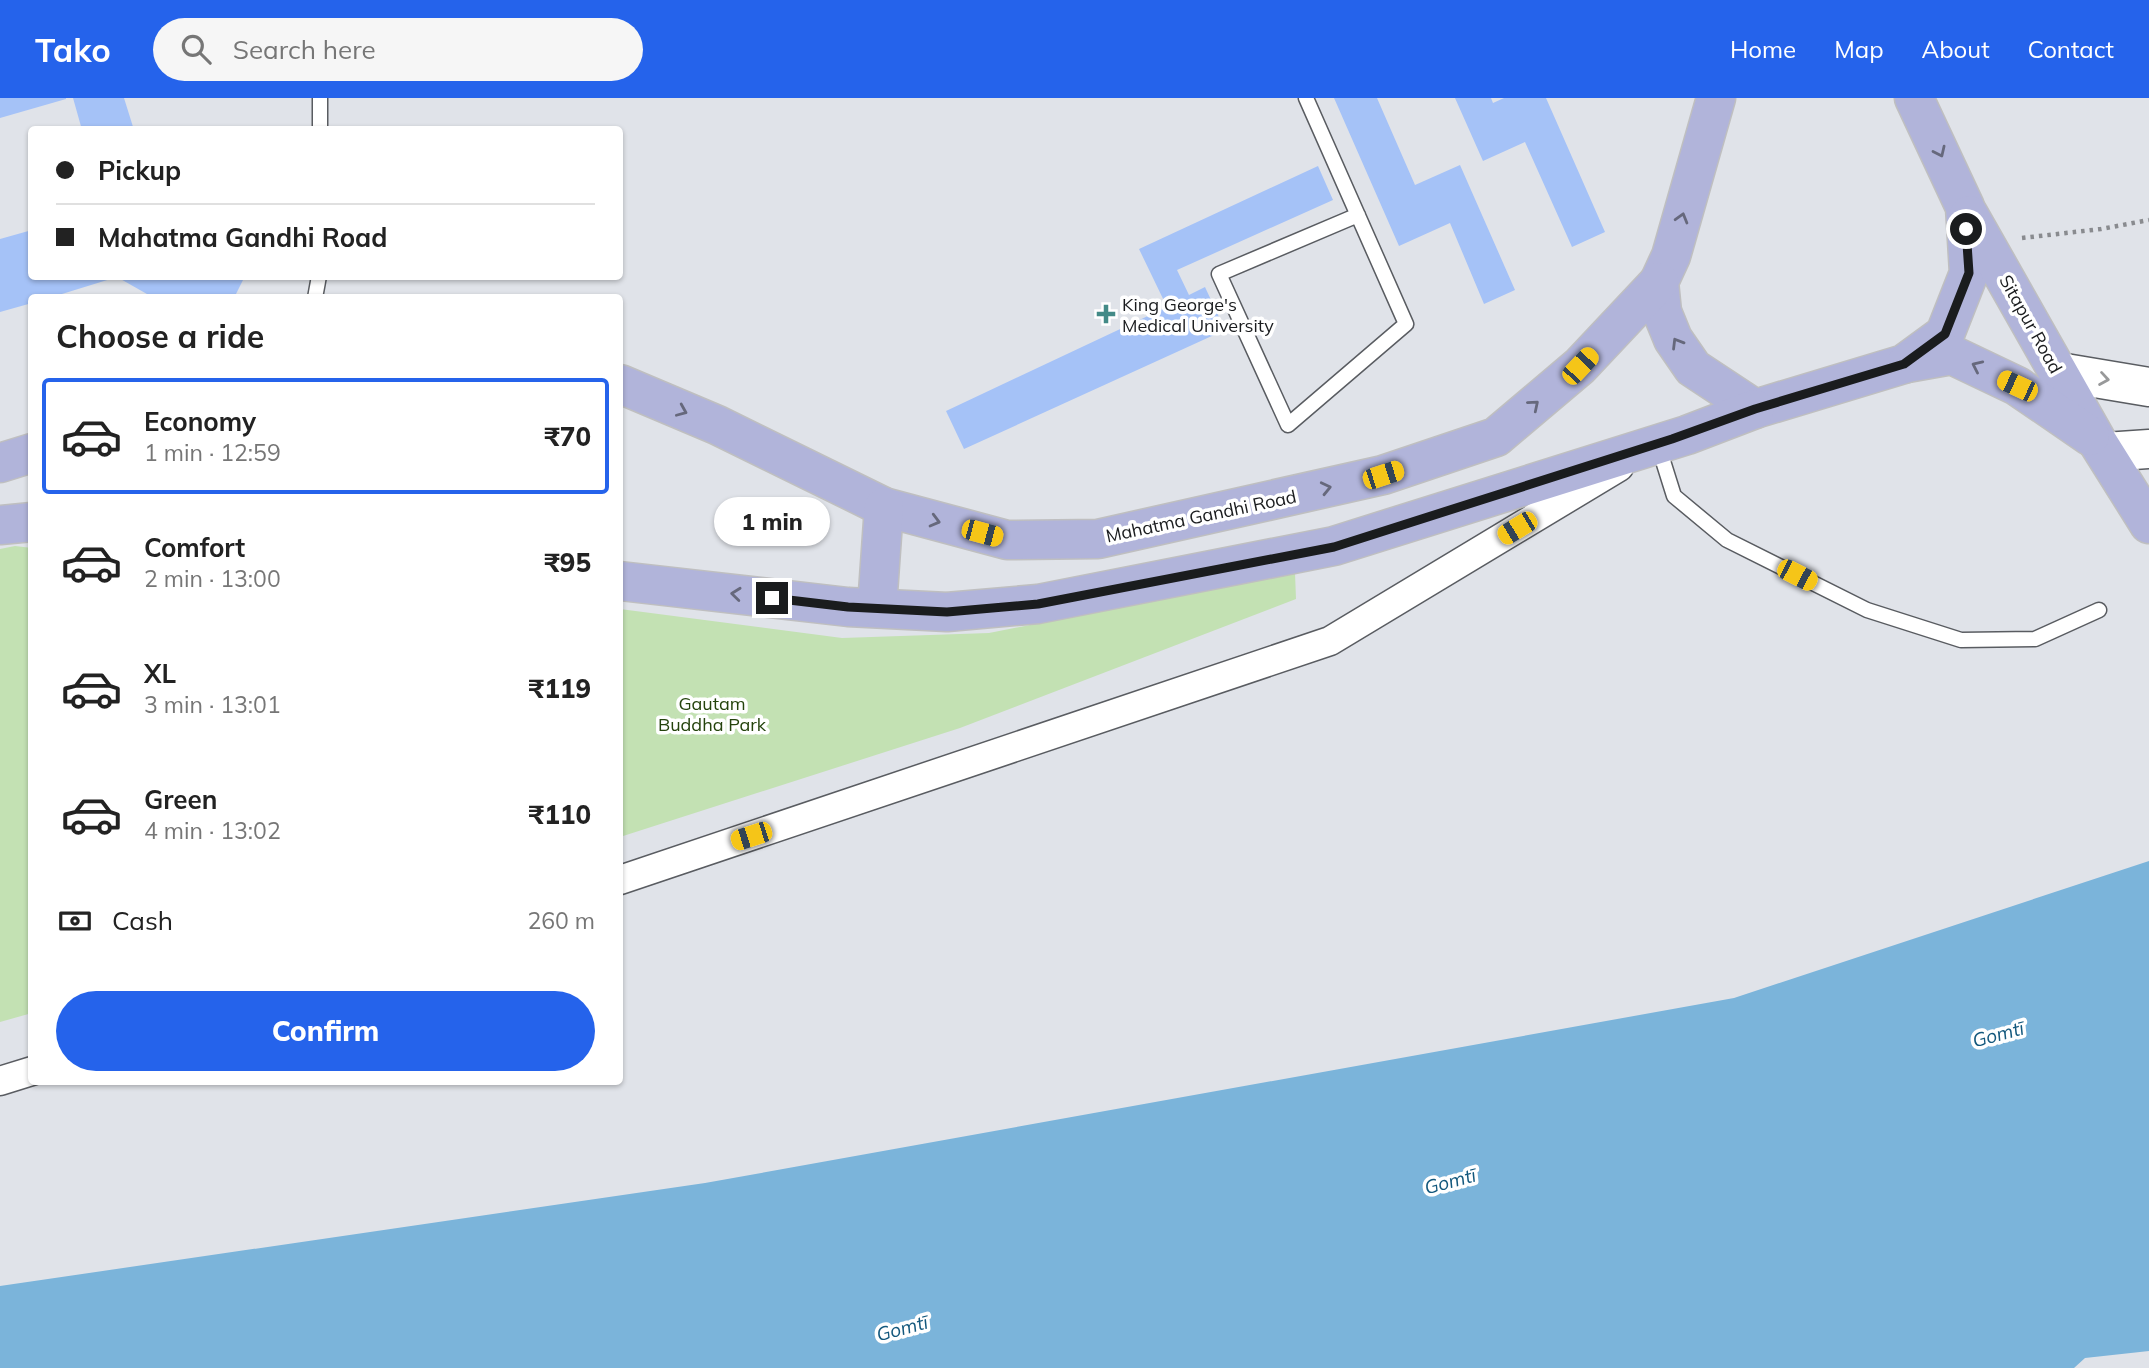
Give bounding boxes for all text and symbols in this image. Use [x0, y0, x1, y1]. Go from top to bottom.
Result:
search box [153, 18, 643, 81]
text: Tako [35, 29, 111, 70]
icon: search [177, 30, 215, 68]
text: Search here [233, 33, 376, 66]
text: Home [1730, 34, 1796, 64]
text: Map [1834, 34, 1884, 64]
text: About [1922, 34, 1990, 64]
text: Contact [2028, 34, 2114, 64]
one-way arrow [1931, 145, 1945, 157]
text: Pickup [98, 154, 181, 187]
one-way arrow [1673, 212, 1688, 224]
route start [1950, 213, 1982, 245]
text: Mahatma Gandhi Road [98, 221, 387, 254]
street label: Sitapur Road [1994, 271, 2068, 377]
place label: King George's Medical University [1122, 293, 1274, 337]
marker: King George's Medical University [1096, 304, 1116, 324]
text: Choose a ride [56, 316, 264, 356]
one-way arrow [1672, 337, 1685, 350]
car [1558, 343, 1603, 389]
one-way arrow [1972, 361, 1984, 375]
car [1994, 368, 2041, 404]
one-way arrow [2098, 371, 2110, 386]
one-way arrow [1526, 401, 1539, 413]
one-way arrow [676, 402, 688, 416]
icon: car [60, 405, 123, 468]
text: Economy [144, 405, 256, 438]
text: ₹70 [544, 420, 591, 453]
text: 1 min · 12:59 [144, 438, 281, 467]
car [1360, 459, 1407, 491]
one-way arrow [1320, 482, 1332, 496]
street label: Mahatma Gandhi Road [1104, 485, 1298, 547]
callout: 1 min [714, 496, 830, 546]
text: 1 min [741, 507, 803, 536]
car [1494, 508, 1541, 548]
one-way arrow [929, 513, 941, 527]
car [959, 517, 1006, 549]
icon: car [60, 531, 123, 594]
text: Comfort [144, 531, 245, 564]
text: ₹95 [544, 546, 591, 579]
car [1774, 556, 1821, 594]
text: 2 min · 13:00 [144, 564, 281, 593]
route end [756, 582, 788, 614]
one-way arrow [730, 587, 741, 602]
icon: car [60, 657, 123, 720]
text: XL [144, 657, 176, 690]
text: ₹119 [529, 672, 591, 705]
text: 3 min · 13:01 [144, 690, 281, 719]
park label: Gautam Buddha Park [658, 692, 767, 736]
icon: car [60, 783, 123, 846]
text: Green [144, 783, 217, 816]
text: ₹110 [529, 798, 591, 831]
text: 4 min · 13:02 [144, 816, 281, 845]
car [728, 820, 775, 852]
icon: cash [56, 902, 94, 940]
text: Cash [112, 904, 173, 937]
text: 260 m [527, 906, 595, 935]
button: Confirm [56, 991, 595, 1071]
water label: Gomtī [1969, 1015, 2029, 1052]
water label: Gomtī [1421, 1162, 1481, 1199]
water label: Gomtī [873, 1309, 933, 1346]

